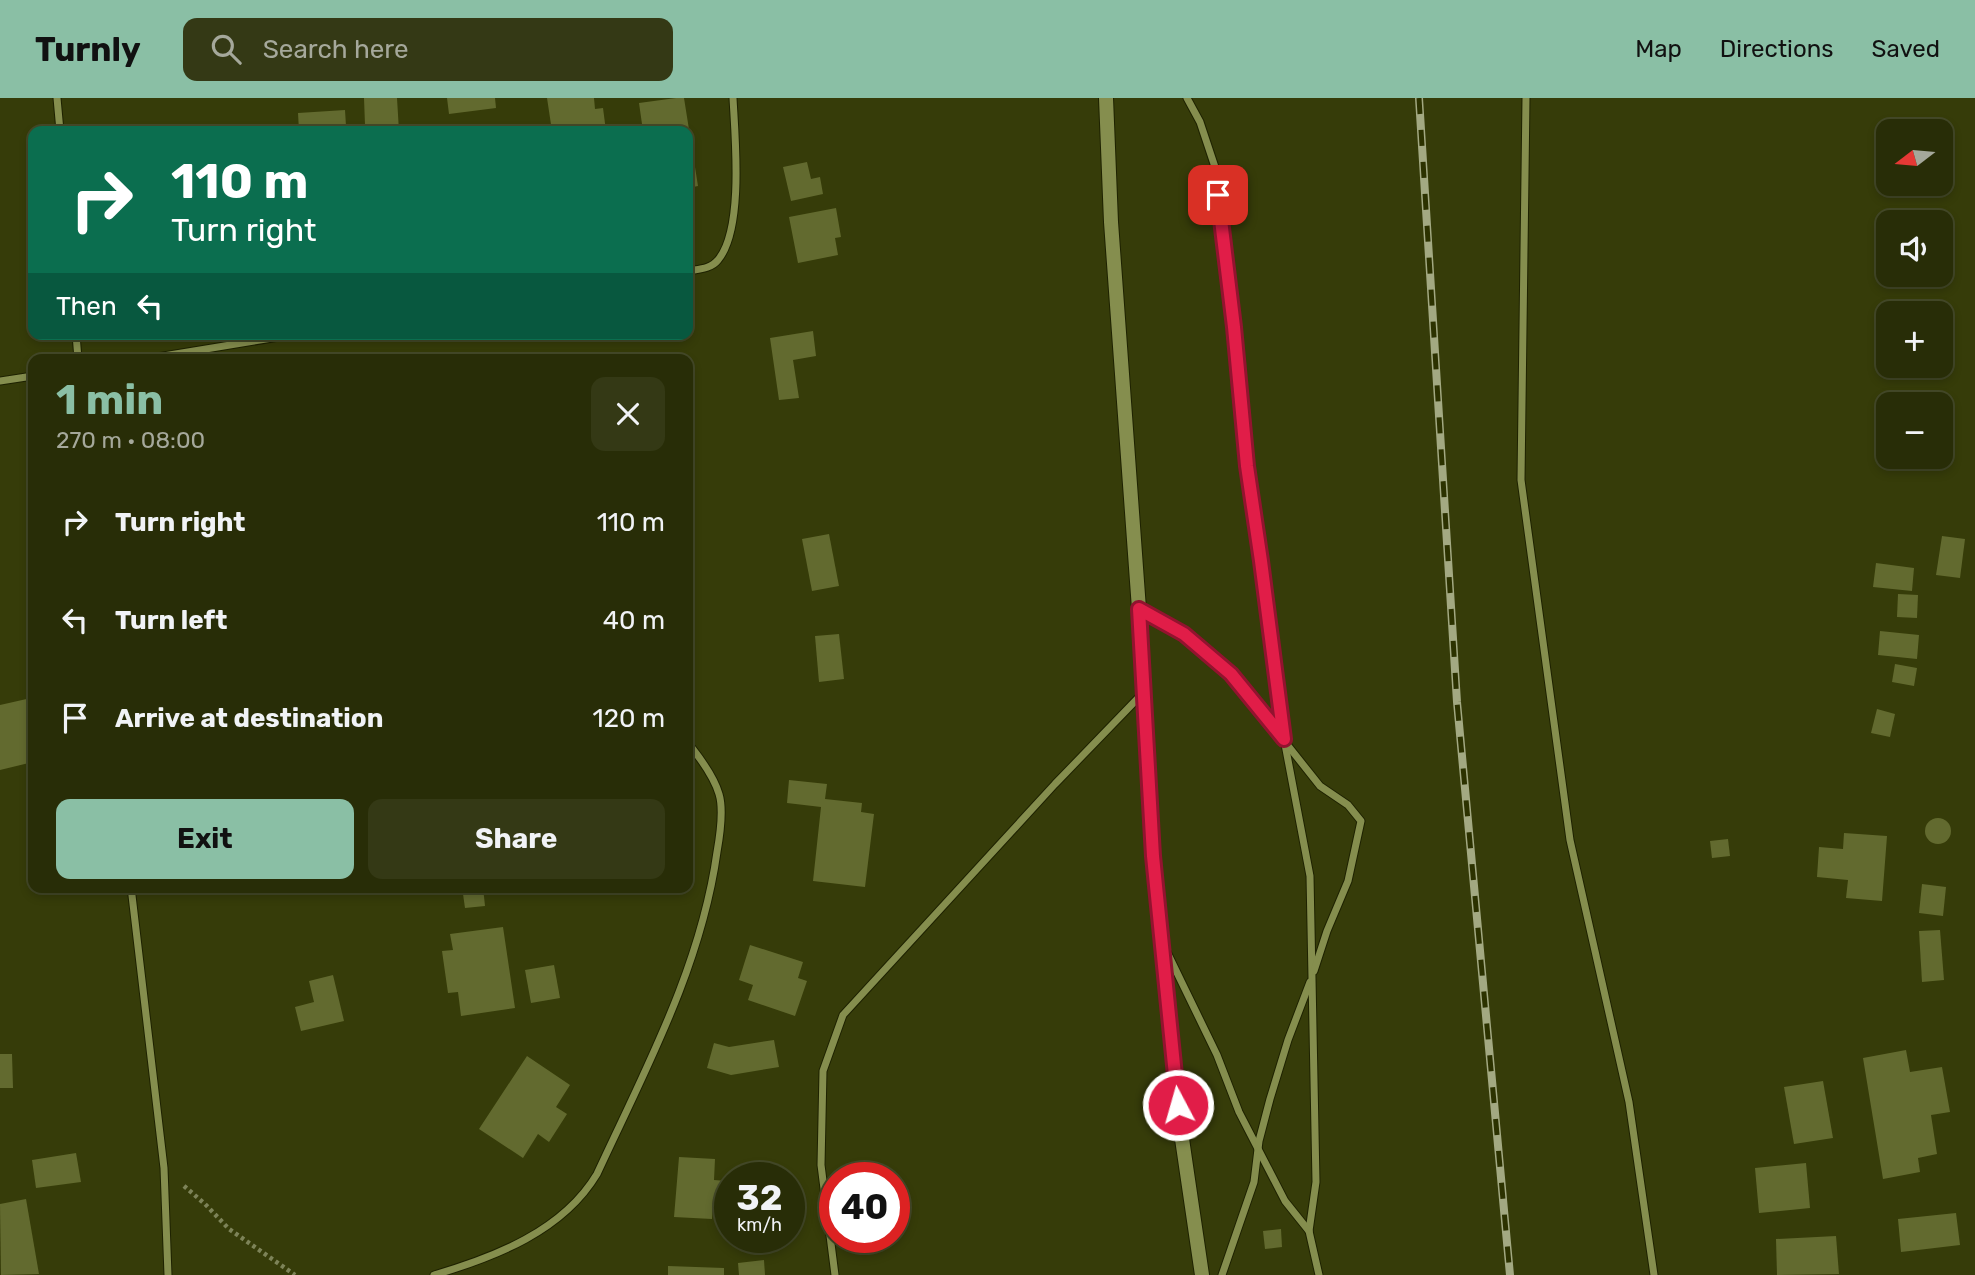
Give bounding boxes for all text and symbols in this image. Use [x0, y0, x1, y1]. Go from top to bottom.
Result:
search box [183, 18, 673, 81]
text: Turnly [35, 30, 141, 69]
icon: search [207, 30, 245, 68]
text: Search here [263, 34, 409, 65]
text: Map [1635, 35, 1682, 63]
text: Directions [1720, 35, 1833, 63]
text: Saved [1871, 35, 1940, 63]
north arrow [1876, 119, 1953, 196]
map controls [1876, 119, 1953, 469]
text: 110 m [171, 152, 308, 210]
icon: right [56, 154, 147, 245]
pin [1188, 165, 1248, 225]
icon: arrive [1199, 176, 1237, 214]
button: sound [1876, 210, 1953, 287]
text: Turn right [171, 211, 316, 249]
icon: left [131, 287, 169, 325]
text: Then [56, 291, 117, 322]
button: + [1876, 301, 1953, 378]
text: 1 min [56, 375, 163, 425]
button: close [591, 377, 665, 451]
button: − [1876, 392, 1953, 469]
text: 270 m · 08:00 [56, 426, 205, 454]
icon: right [56, 503, 94, 541]
text: Turn right [115, 507, 245, 538]
text: 110 m [597, 507, 665, 538]
icon: left [56, 601, 94, 639]
text: Turn left [115, 605, 227, 636]
text: 40 m [603, 605, 665, 636]
icon: arrive [56, 699, 94, 737]
text: Arrive at destination [115, 703, 383, 734]
text: 120 m [593, 703, 665, 734]
button: Exit [56, 799, 354, 879]
button: Share [368, 799, 665, 879]
position arrow [1141, 1068, 1215, 1142]
speed limit sign: 40 [819, 1162, 910, 1253]
text: 32 [737, 1177, 782, 1219]
text: km/h [737, 1214, 782, 1236]

